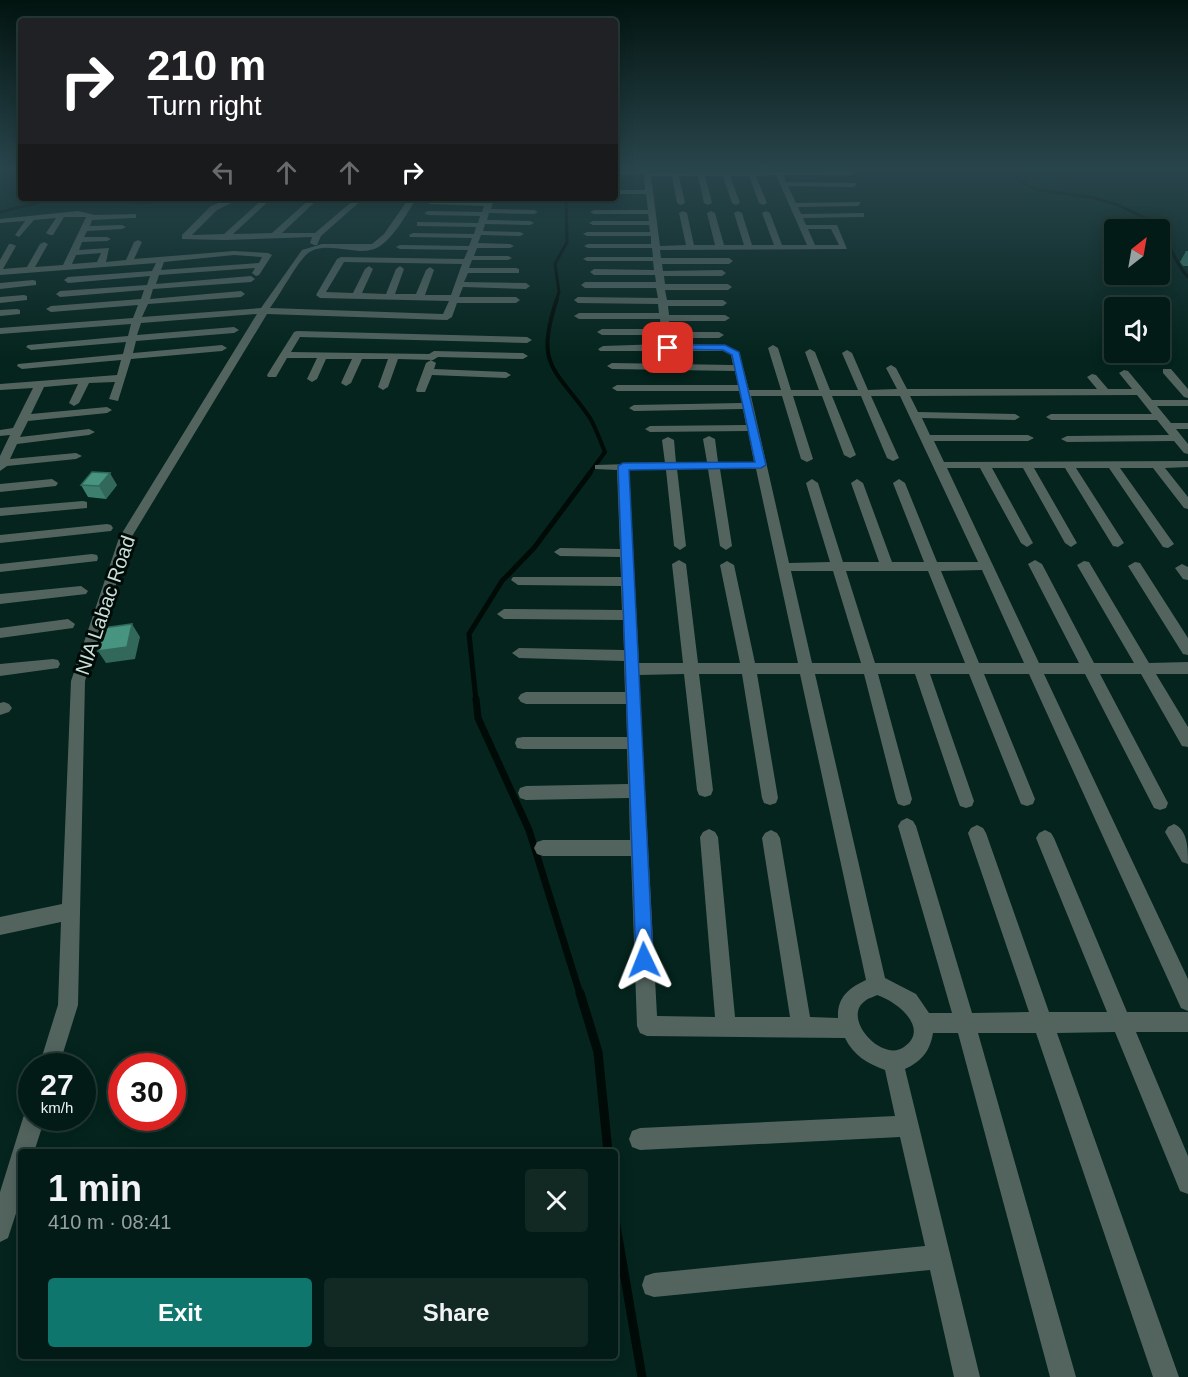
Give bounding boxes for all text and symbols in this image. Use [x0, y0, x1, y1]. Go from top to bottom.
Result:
icon: right [48, 42, 126, 120]
text: 210 m [147, 42, 266, 89]
text: Turn right [147, 91, 262, 121]
icon: left [207, 156, 240, 189]
icon: ahead [270, 156, 303, 189]
icon: ahead [333, 156, 366, 189]
icon: right [396, 156, 429, 189]
north arrow [1104, 219, 1170, 285]
map controls [1104, 219, 1170, 363]
button: sound [1104, 297, 1170, 363]
pin [642, 322, 693, 373]
icon: arrive [651, 331, 684, 364]
street label: NIA Labac Road [71, 533, 139, 677]
position arrow [612, 928, 676, 992]
speed limit sign: 30 [108, 1053, 186, 1131]
text: 27 [40, 1068, 74, 1101]
text: km/h [41, 1099, 73, 1116]
text: 1 min [48, 1168, 142, 1209]
button: close [525, 1169, 588, 1232]
text: 410 m · 08:41 [48, 1211, 171, 1233]
button: Exit [48, 1278, 312, 1347]
button: Share [324, 1278, 588, 1347]

